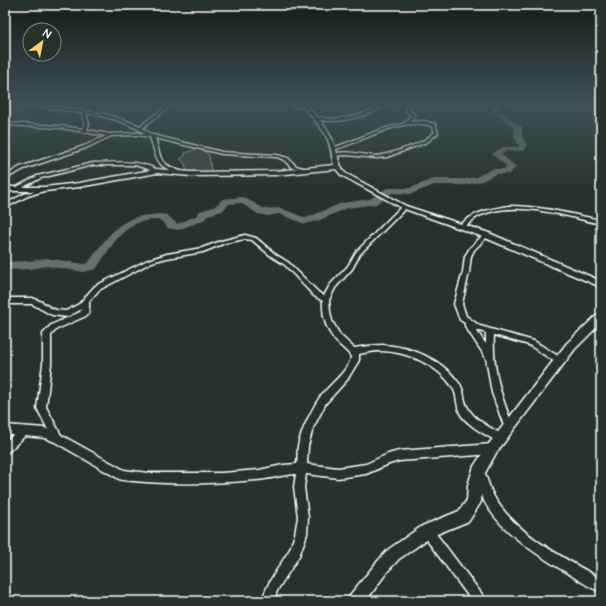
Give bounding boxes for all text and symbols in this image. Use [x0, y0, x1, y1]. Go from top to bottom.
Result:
north arrow [22, 22, 62, 62]
text: N [40, 26, 54, 42]

